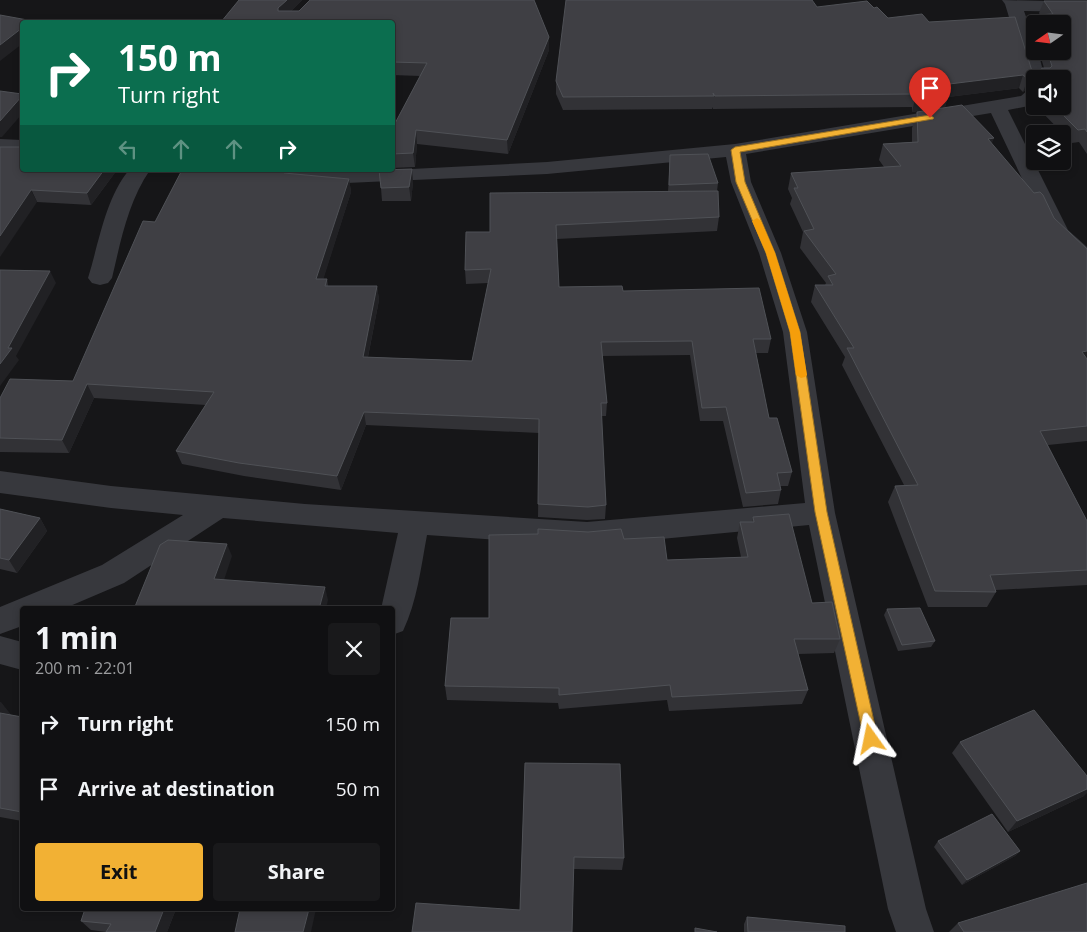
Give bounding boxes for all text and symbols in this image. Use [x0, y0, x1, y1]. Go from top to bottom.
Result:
north arrow [1026, 15, 1071, 60]
map controls [1026, 15, 1071, 170]
text: 150 m [118, 34, 222, 81]
icon: right [35, 40, 100, 105]
pin [909, 67, 951, 118]
button: sound [1026, 70, 1071, 115]
icon: arrive [916, 74, 944, 102]
text: Turn right [118, 79, 220, 109]
button: layers [1026, 125, 1071, 170]
icon: left [114, 135, 142, 163]
icon: ahead [167, 135, 195, 163]
icon: ahead [220, 135, 248, 163]
icon: right [273, 135, 301, 163]
text: 1 min [35, 617, 118, 658]
button: close [328, 623, 380, 675]
text: 200 m · 22:01 [35, 657, 135, 679]
icon: right [35, 710, 63, 738]
text: Turn right [78, 711, 173, 737]
text: 150 m [325, 711, 380, 737]
position arrow [844, 712, 896, 764]
icon: arrive [35, 775, 63, 803]
text: Arrive at destination [78, 776, 275, 802]
text: 50 m [336, 776, 380, 802]
button: Exit [35, 843, 203, 901]
button: Share [213, 843, 380, 901]

